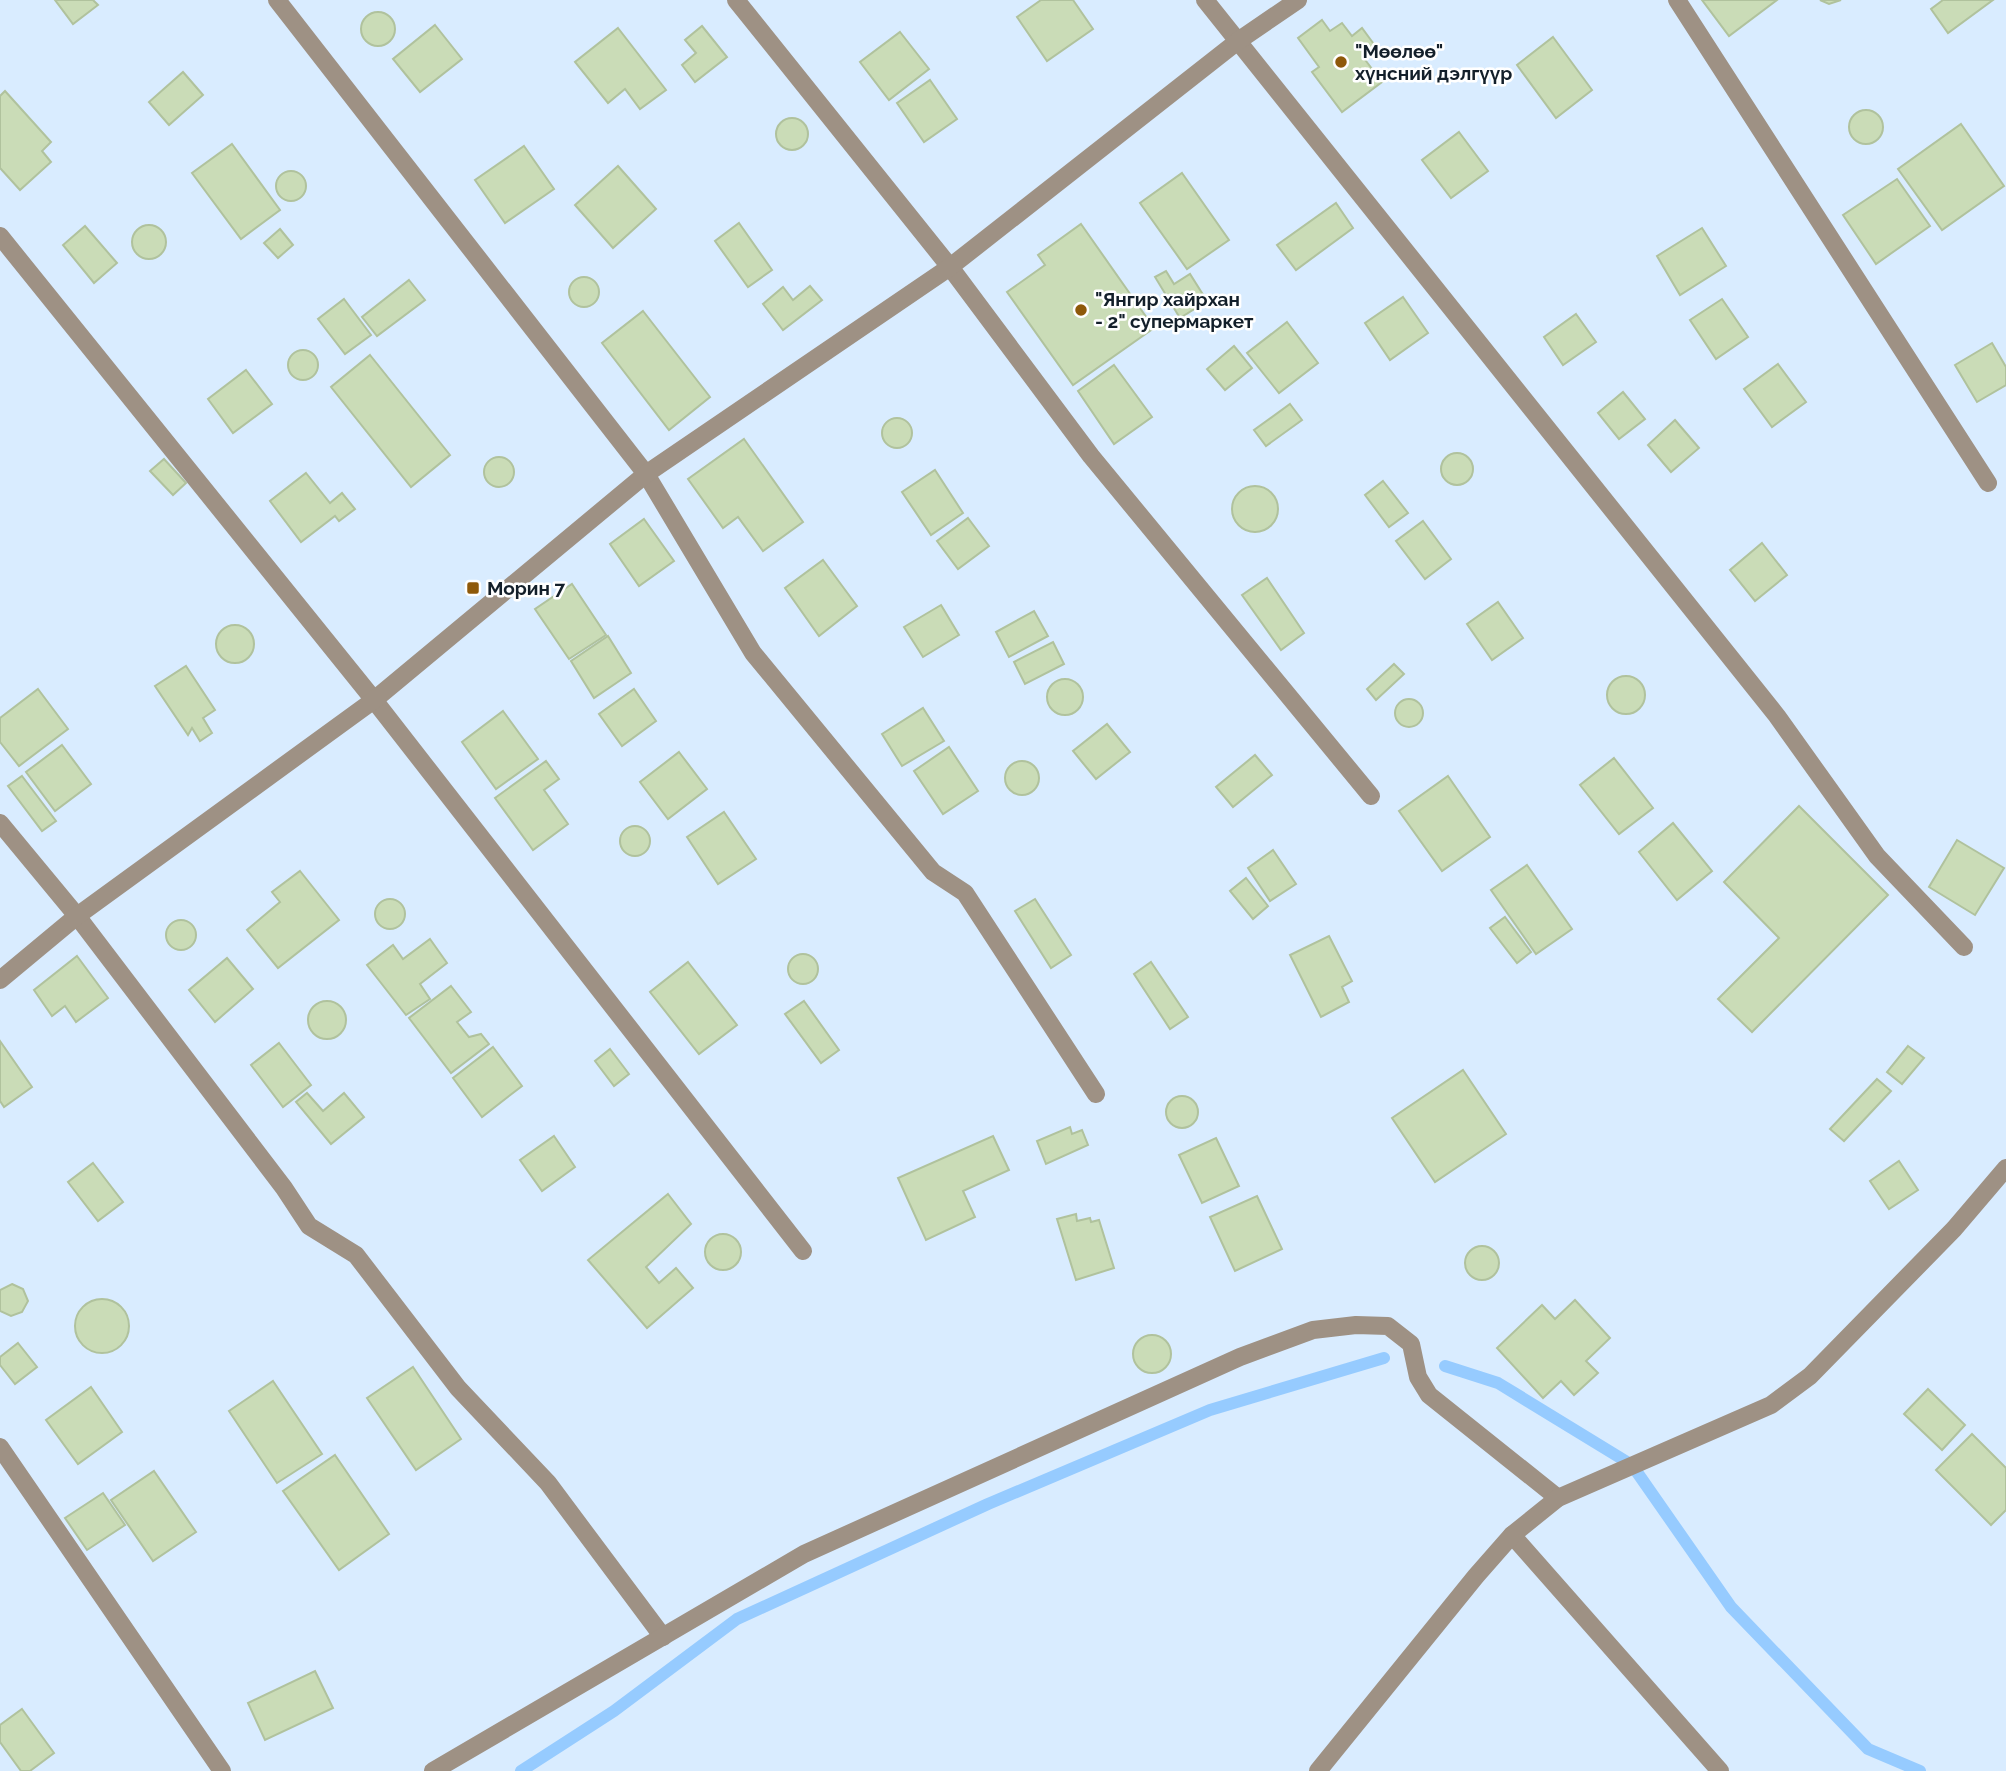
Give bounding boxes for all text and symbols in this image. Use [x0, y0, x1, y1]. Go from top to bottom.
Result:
place label: "Мөөлөө" хүнсний дэлгүүр [1355, 40, 1512, 84]
marker: "Мөөлөө" хүнсний дэлгүүр [1333, 54, 1349, 70]
place label: "Янгир хайрхан - 2" супермаркет [1095, 288, 1254, 332]
marker: "Янгир хайрхан - 2" супермаркет [1073, 302, 1089, 318]
place label: Морин 7 [487, 577, 565, 599]
marker: Морин 7 [465, 580, 481, 596]

